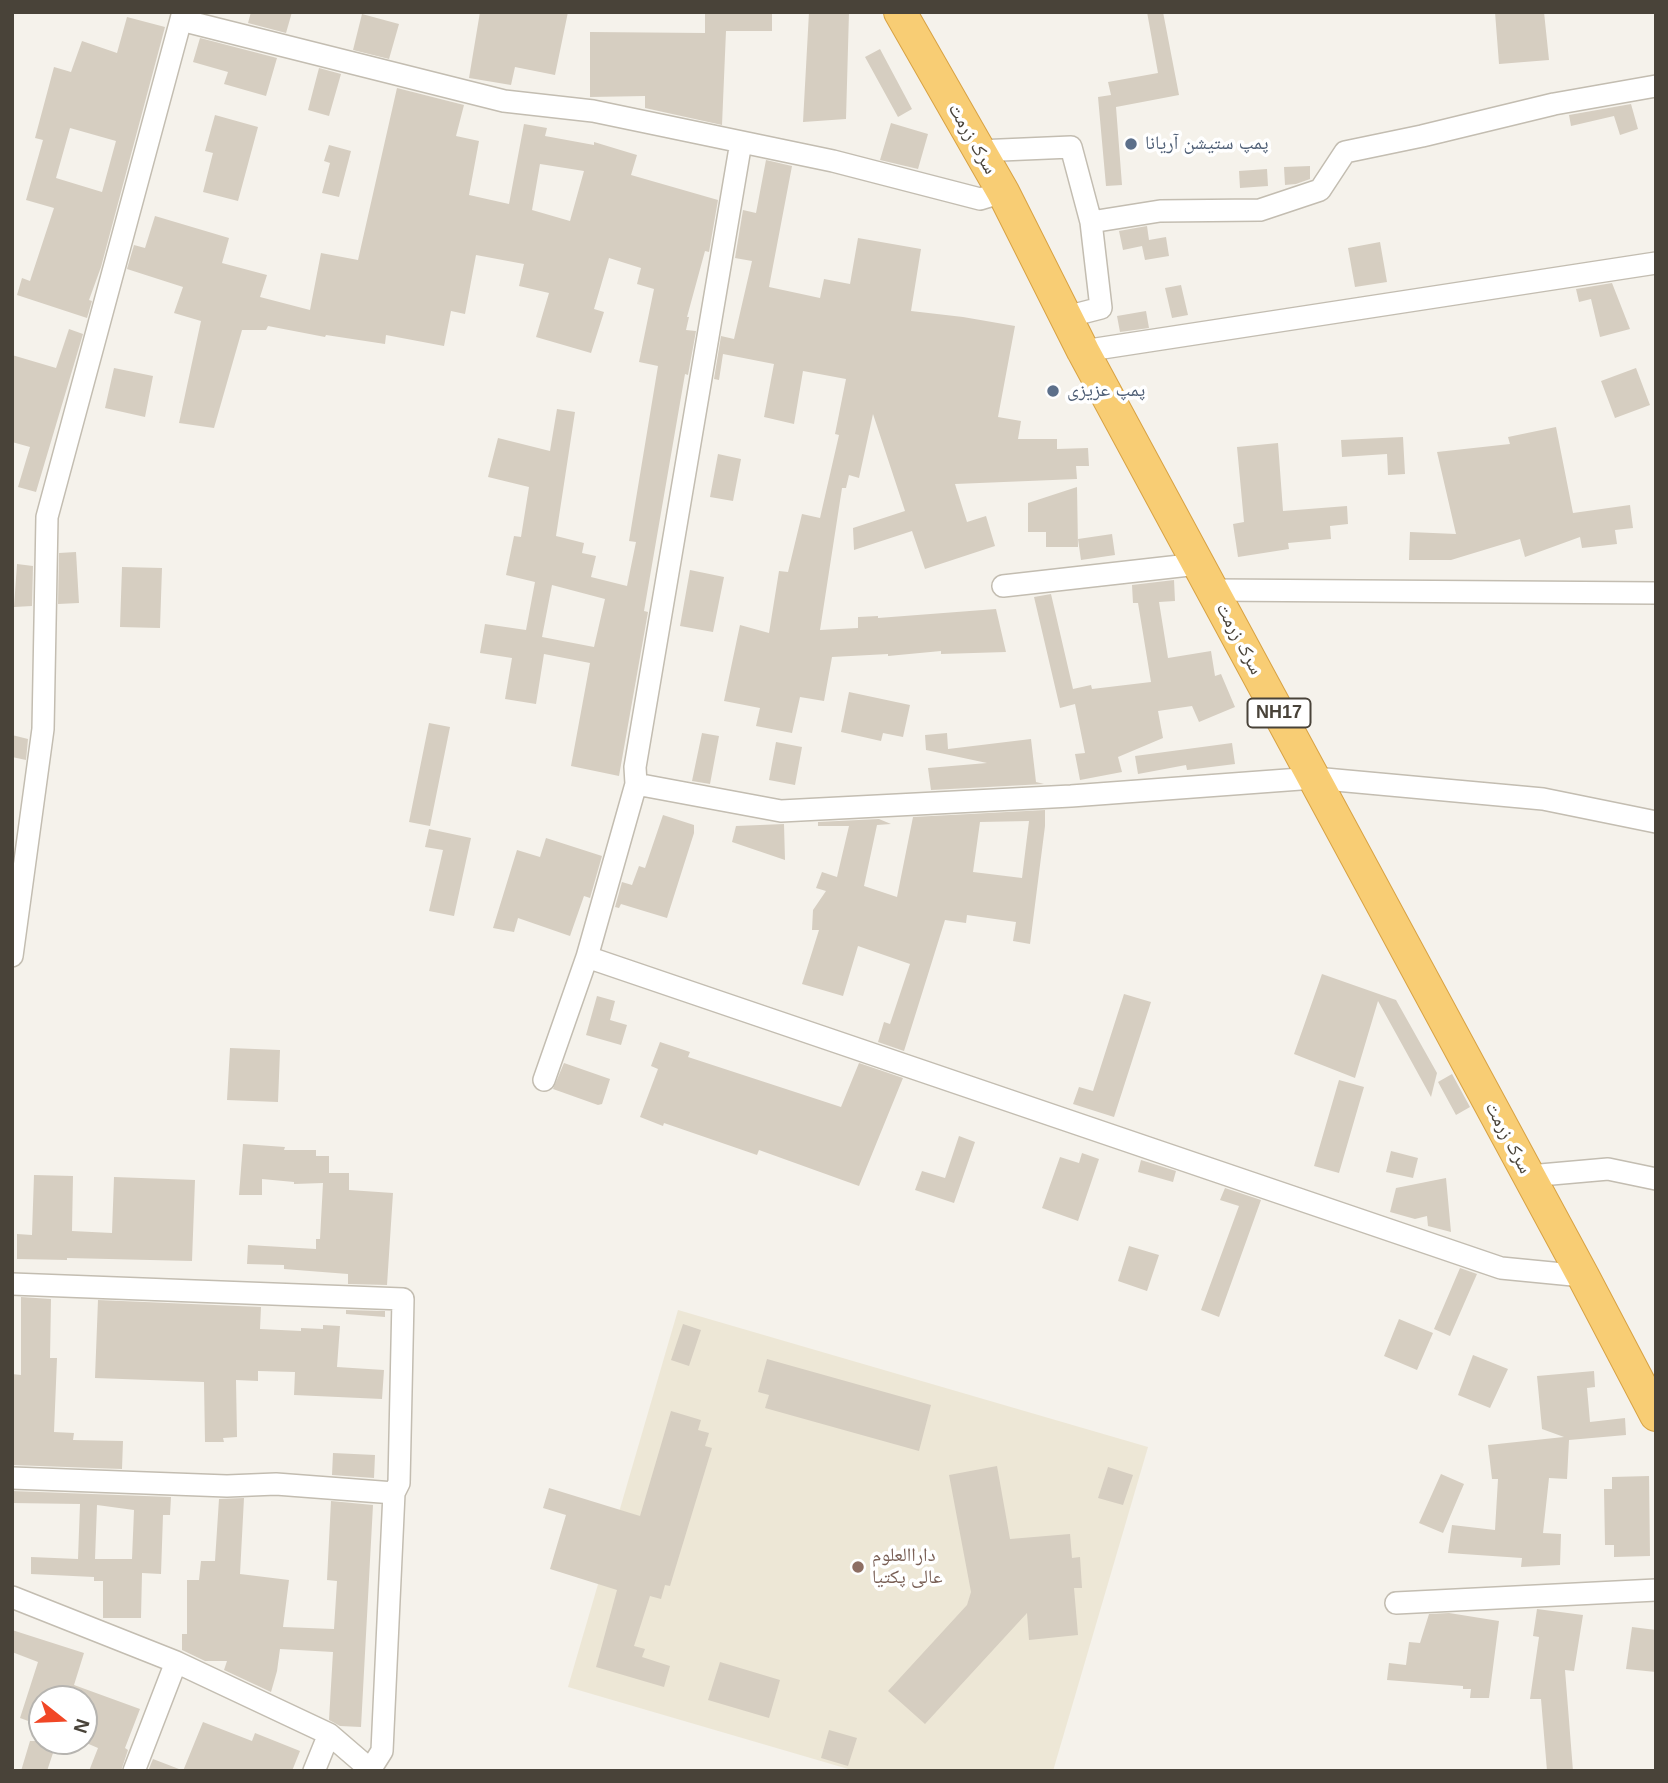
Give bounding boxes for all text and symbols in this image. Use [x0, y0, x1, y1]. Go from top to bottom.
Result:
street label: سرک زرمت [943, 100, 1001, 178]
place label: پمپ ستیشن آریانا [1145, 133, 1269, 155]
marker: پمپ ستیشن آریانا [1123, 136, 1139, 152]
place label: پمپ عزیزی [1067, 380, 1145, 402]
marker: پمپ عزیزی [1045, 383, 1061, 399]
street label: سرک زرمت [1211, 599, 1267, 679]
road number: NH17 [1248, 698, 1310, 728]
street label: سرک زرمت [1480, 1098, 1536, 1178]
place label: داراالعلوم عالی پکتیا [872, 1545, 942, 1589]
marker: داراالعلوم عالی پکتیا [850, 1559, 866, 1575]
north arrow [28, 1685, 98, 1755]
text: N [69, 1716, 94, 1736]

